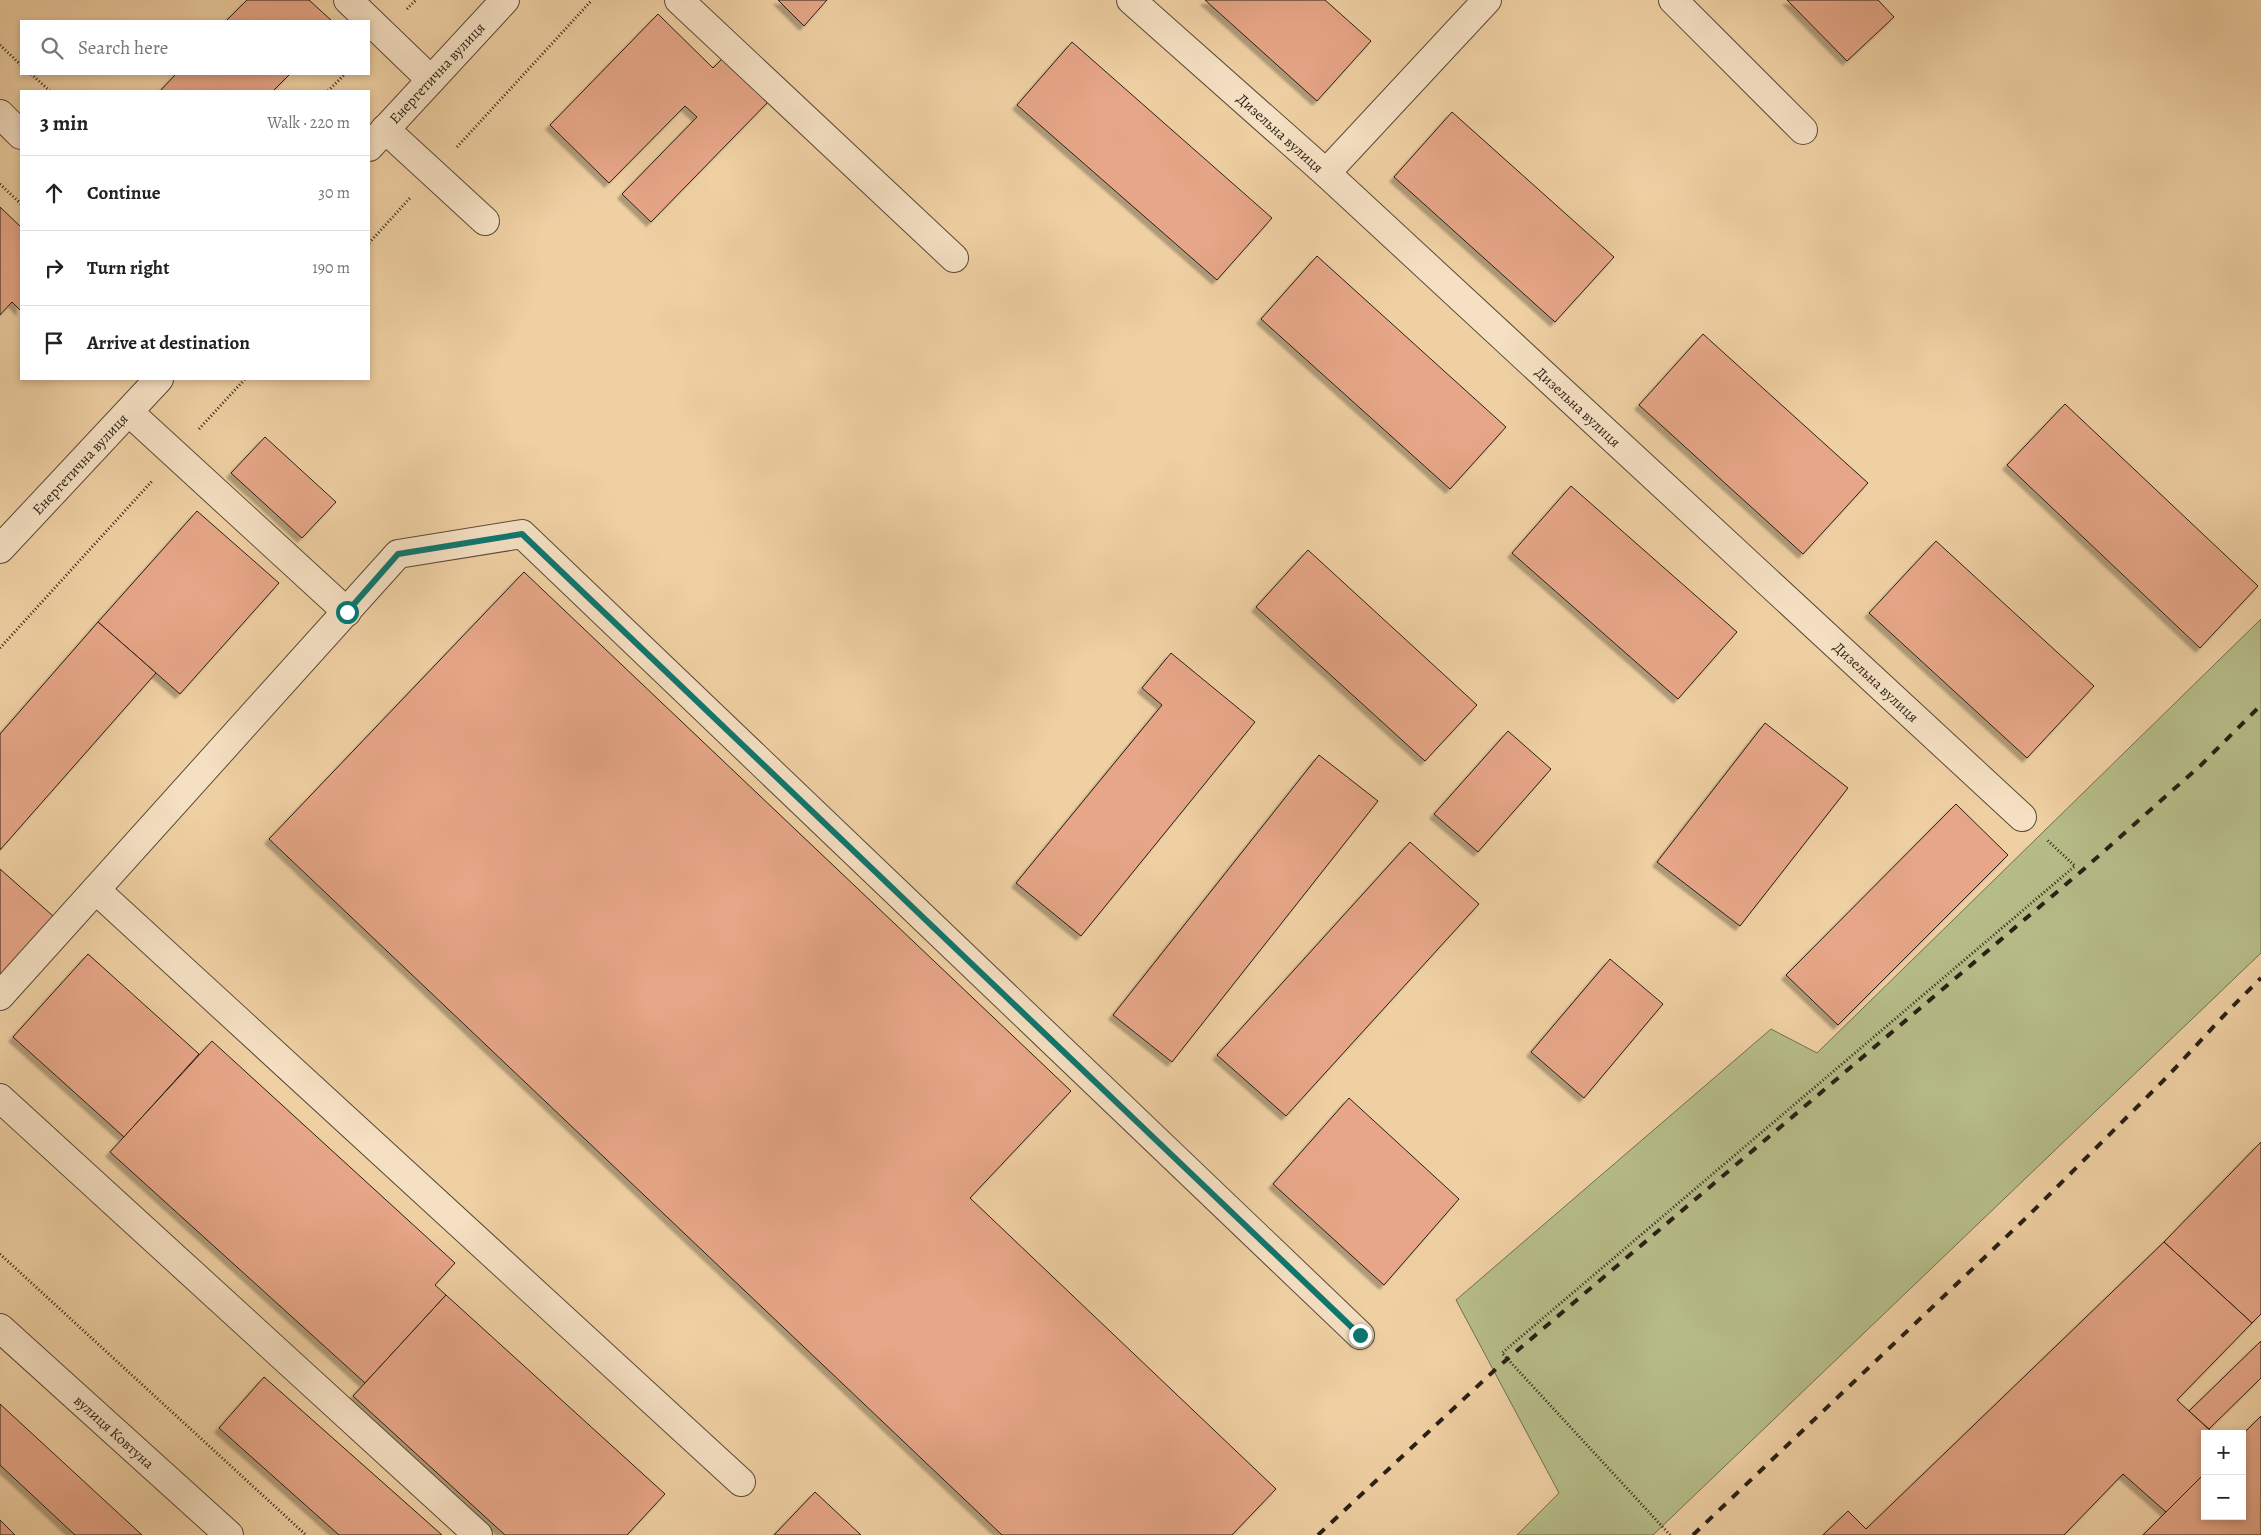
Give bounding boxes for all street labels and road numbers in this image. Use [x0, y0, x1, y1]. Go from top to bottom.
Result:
street label: Енергетична вулиця [385, 18, 489, 128]
street label: Дизельна вулиця [1232, 89, 1328, 177]
street label: Дизельна вулиця [1531, 362, 1625, 452]
street label: Енергетична вулиця [28, 409, 132, 519]
street label: Дизельна вулиця [1829, 637, 1923, 727]
street label: вулиця Ковтуна [70, 1391, 159, 1473]

